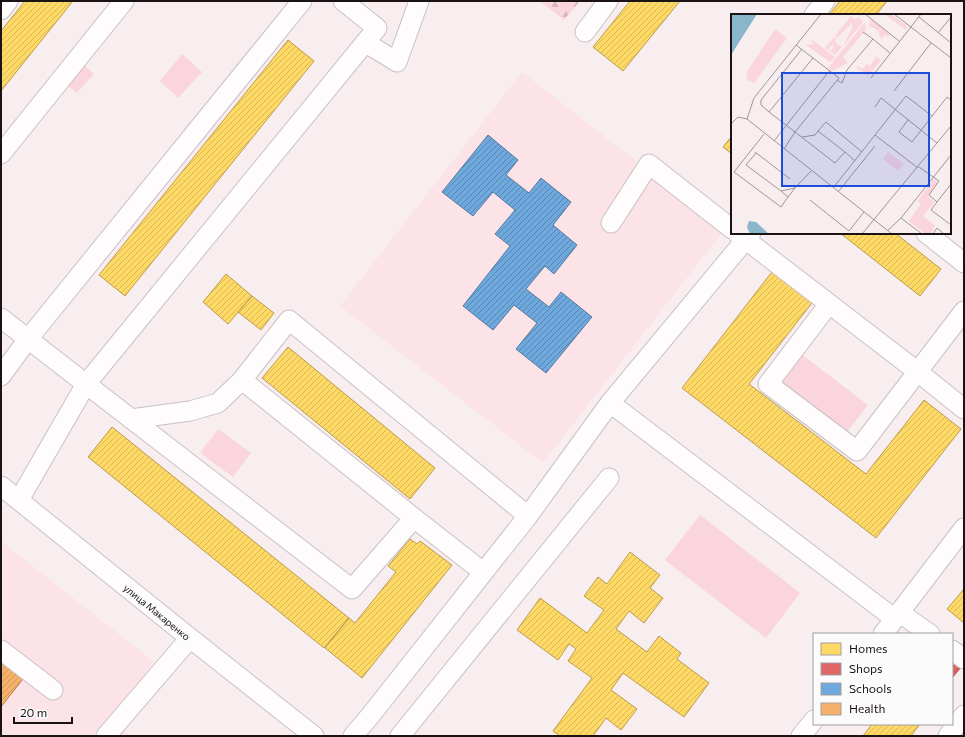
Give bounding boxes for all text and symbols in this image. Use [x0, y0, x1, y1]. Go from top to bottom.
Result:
inset map [731, 14, 951, 234]
street label: улица Макаренко [121, 581, 193, 643]
legend [813, 633, 953, 725]
text: Homes [849, 641, 887, 655]
text: Shops [849, 661, 883, 675]
text: Schools [849, 681, 892, 695]
scale bar [14, 699, 72, 725]
text: Health [849, 701, 885, 715]
text: 20 m [20, 705, 47, 719]

